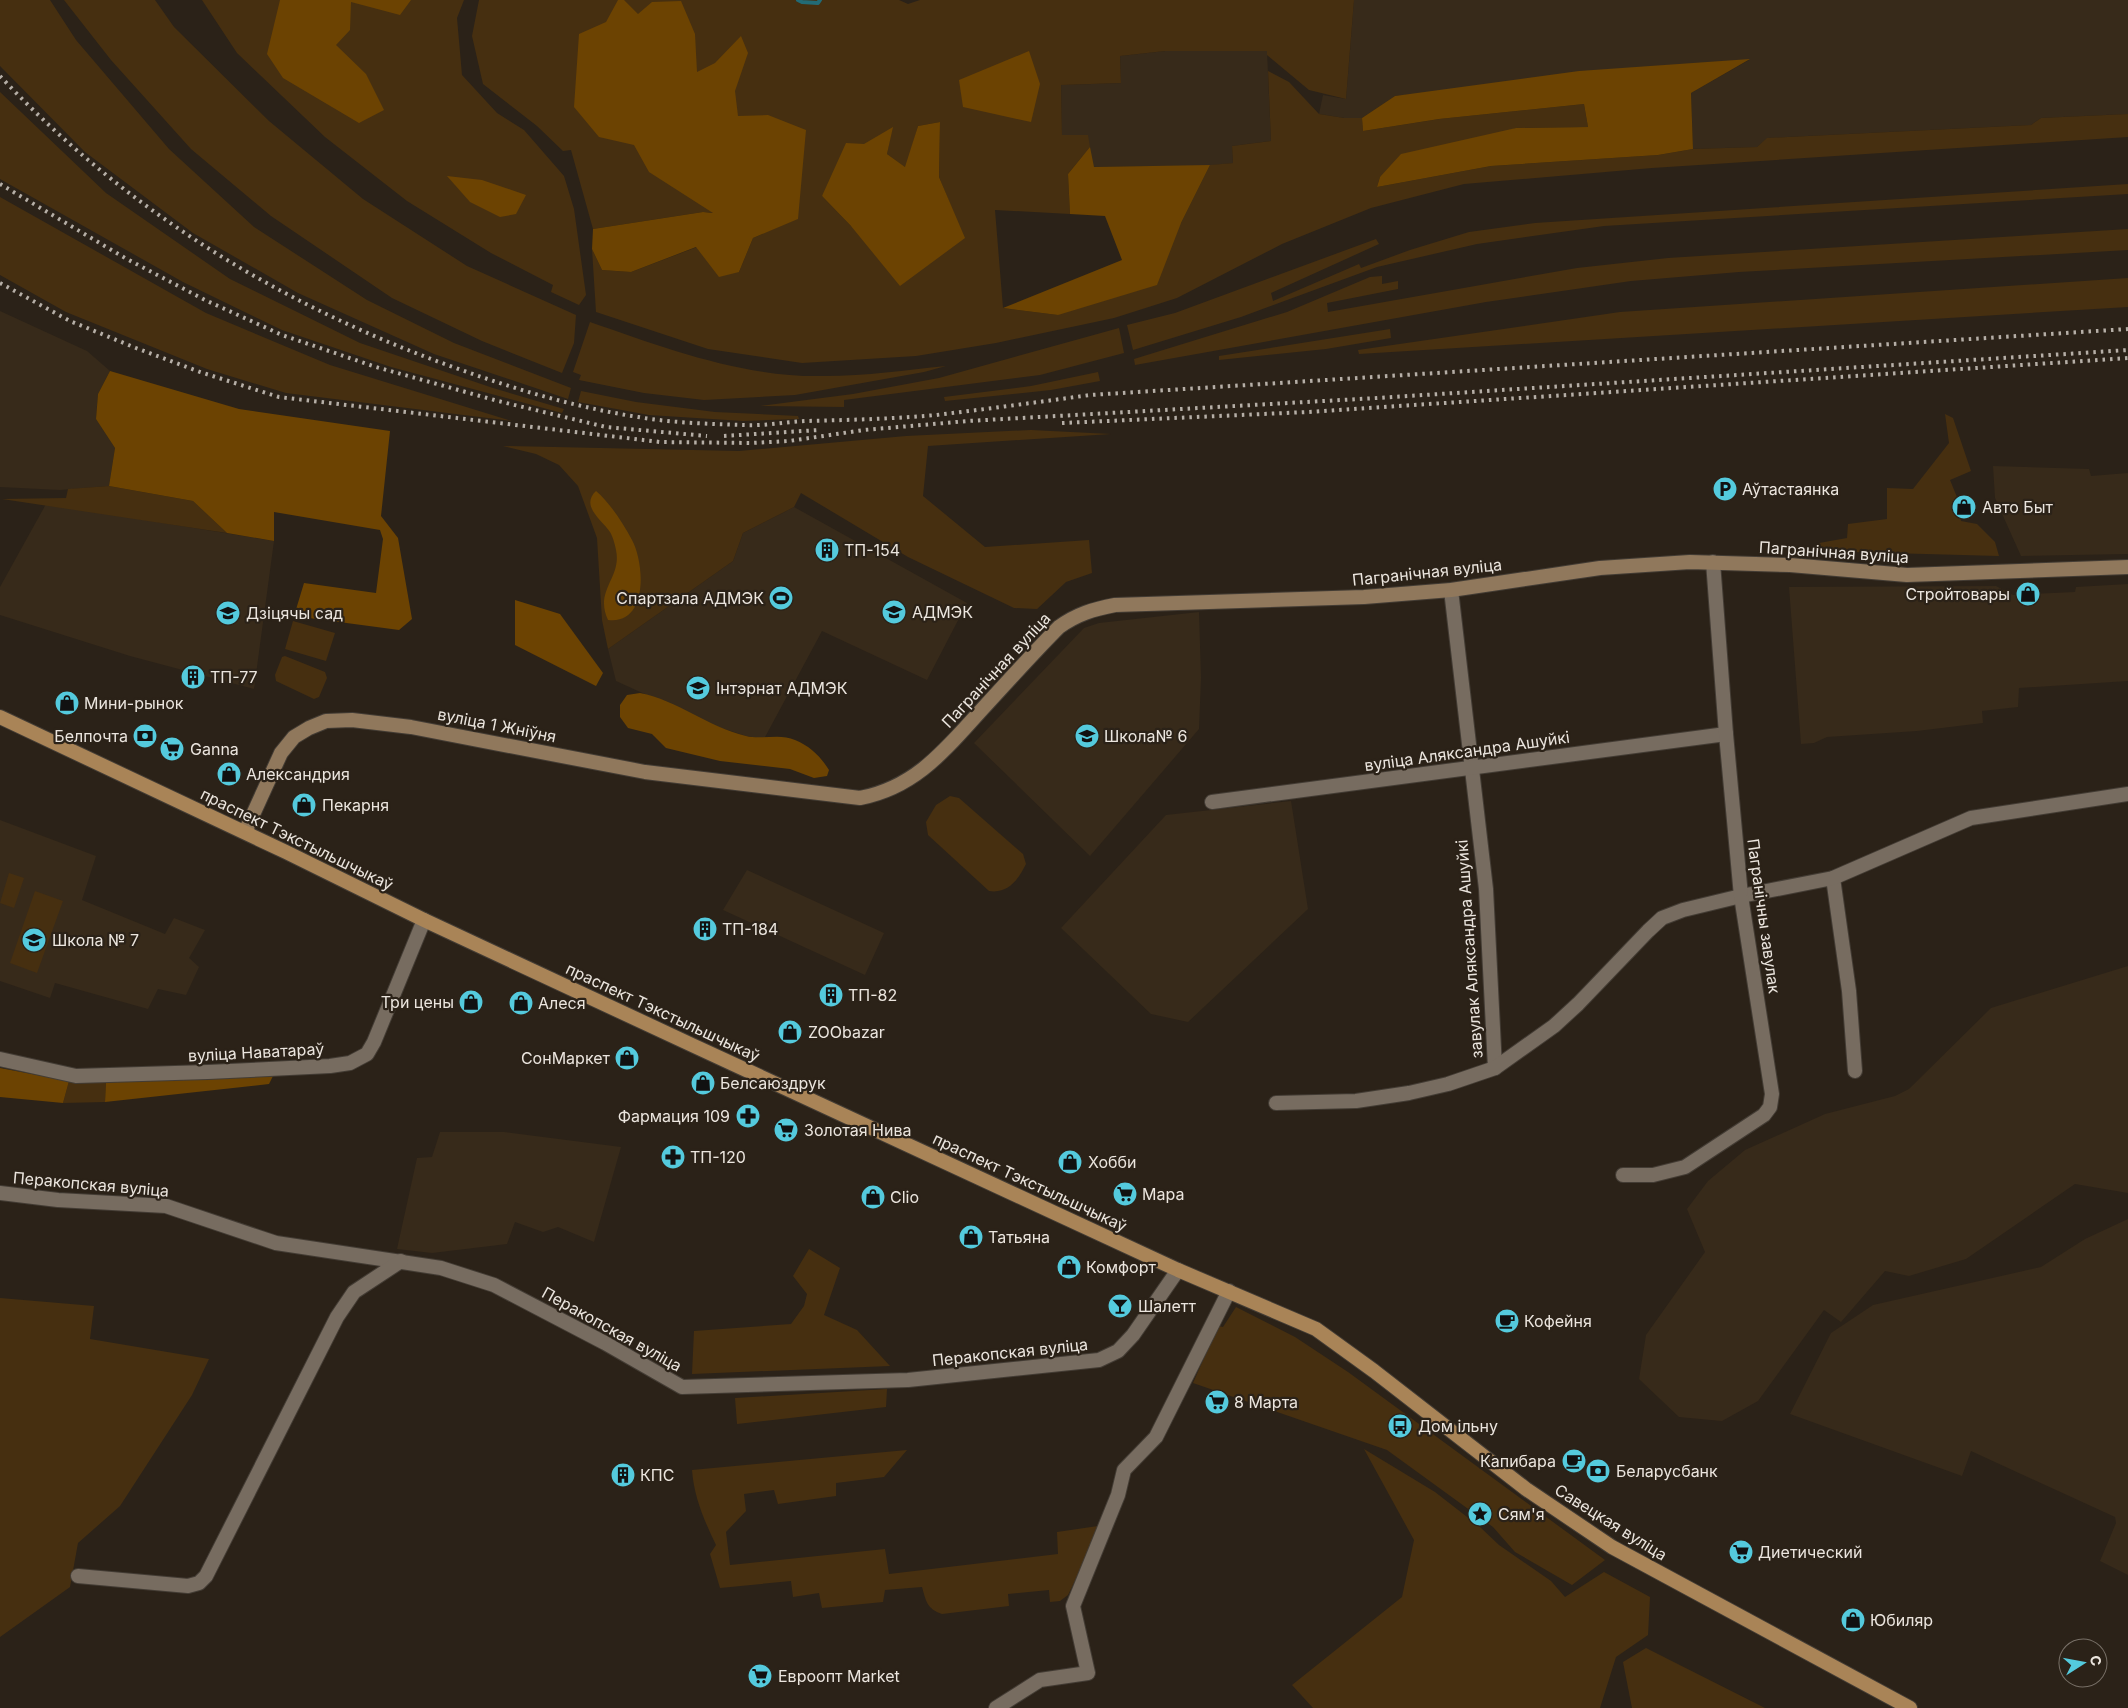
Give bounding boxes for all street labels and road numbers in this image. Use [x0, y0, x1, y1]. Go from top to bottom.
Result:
street label: Пагранічная вуліца [1758, 537, 1910, 567]
street label: Пагранічная вуліца [1351, 554, 1503, 590]
street label: Пагранічная вуліца [937, 608, 1055, 732]
street label: вуліца 1 Жніўня [436, 704, 558, 746]
street label: вуліца Аляксандра Ашуйкі [1363, 727, 1571, 775]
street label: праспект Тэкстыльшчыкаў [197, 784, 397, 894]
street label: Пагранічны завулак [1743, 837, 1785, 995]
street label: завулак Аляксандра Ашуйкі [1451, 839, 1487, 1059]
street label: праспект Тэкстыльшчыкаў [563, 958, 763, 1066]
street label: вуліца Наватараў [187, 1038, 325, 1066]
street label: праспект Тэкстыльшчыкаў [930, 1128, 1130, 1236]
street label: Перакопская вуліца [12, 1167, 170, 1201]
street label: Перакопская вуліца [539, 1282, 685, 1376]
street label: Перакопская вуліца [931, 1334, 1089, 1370]
street label: Савецкая вуліца [1551, 1479, 1671, 1565]

